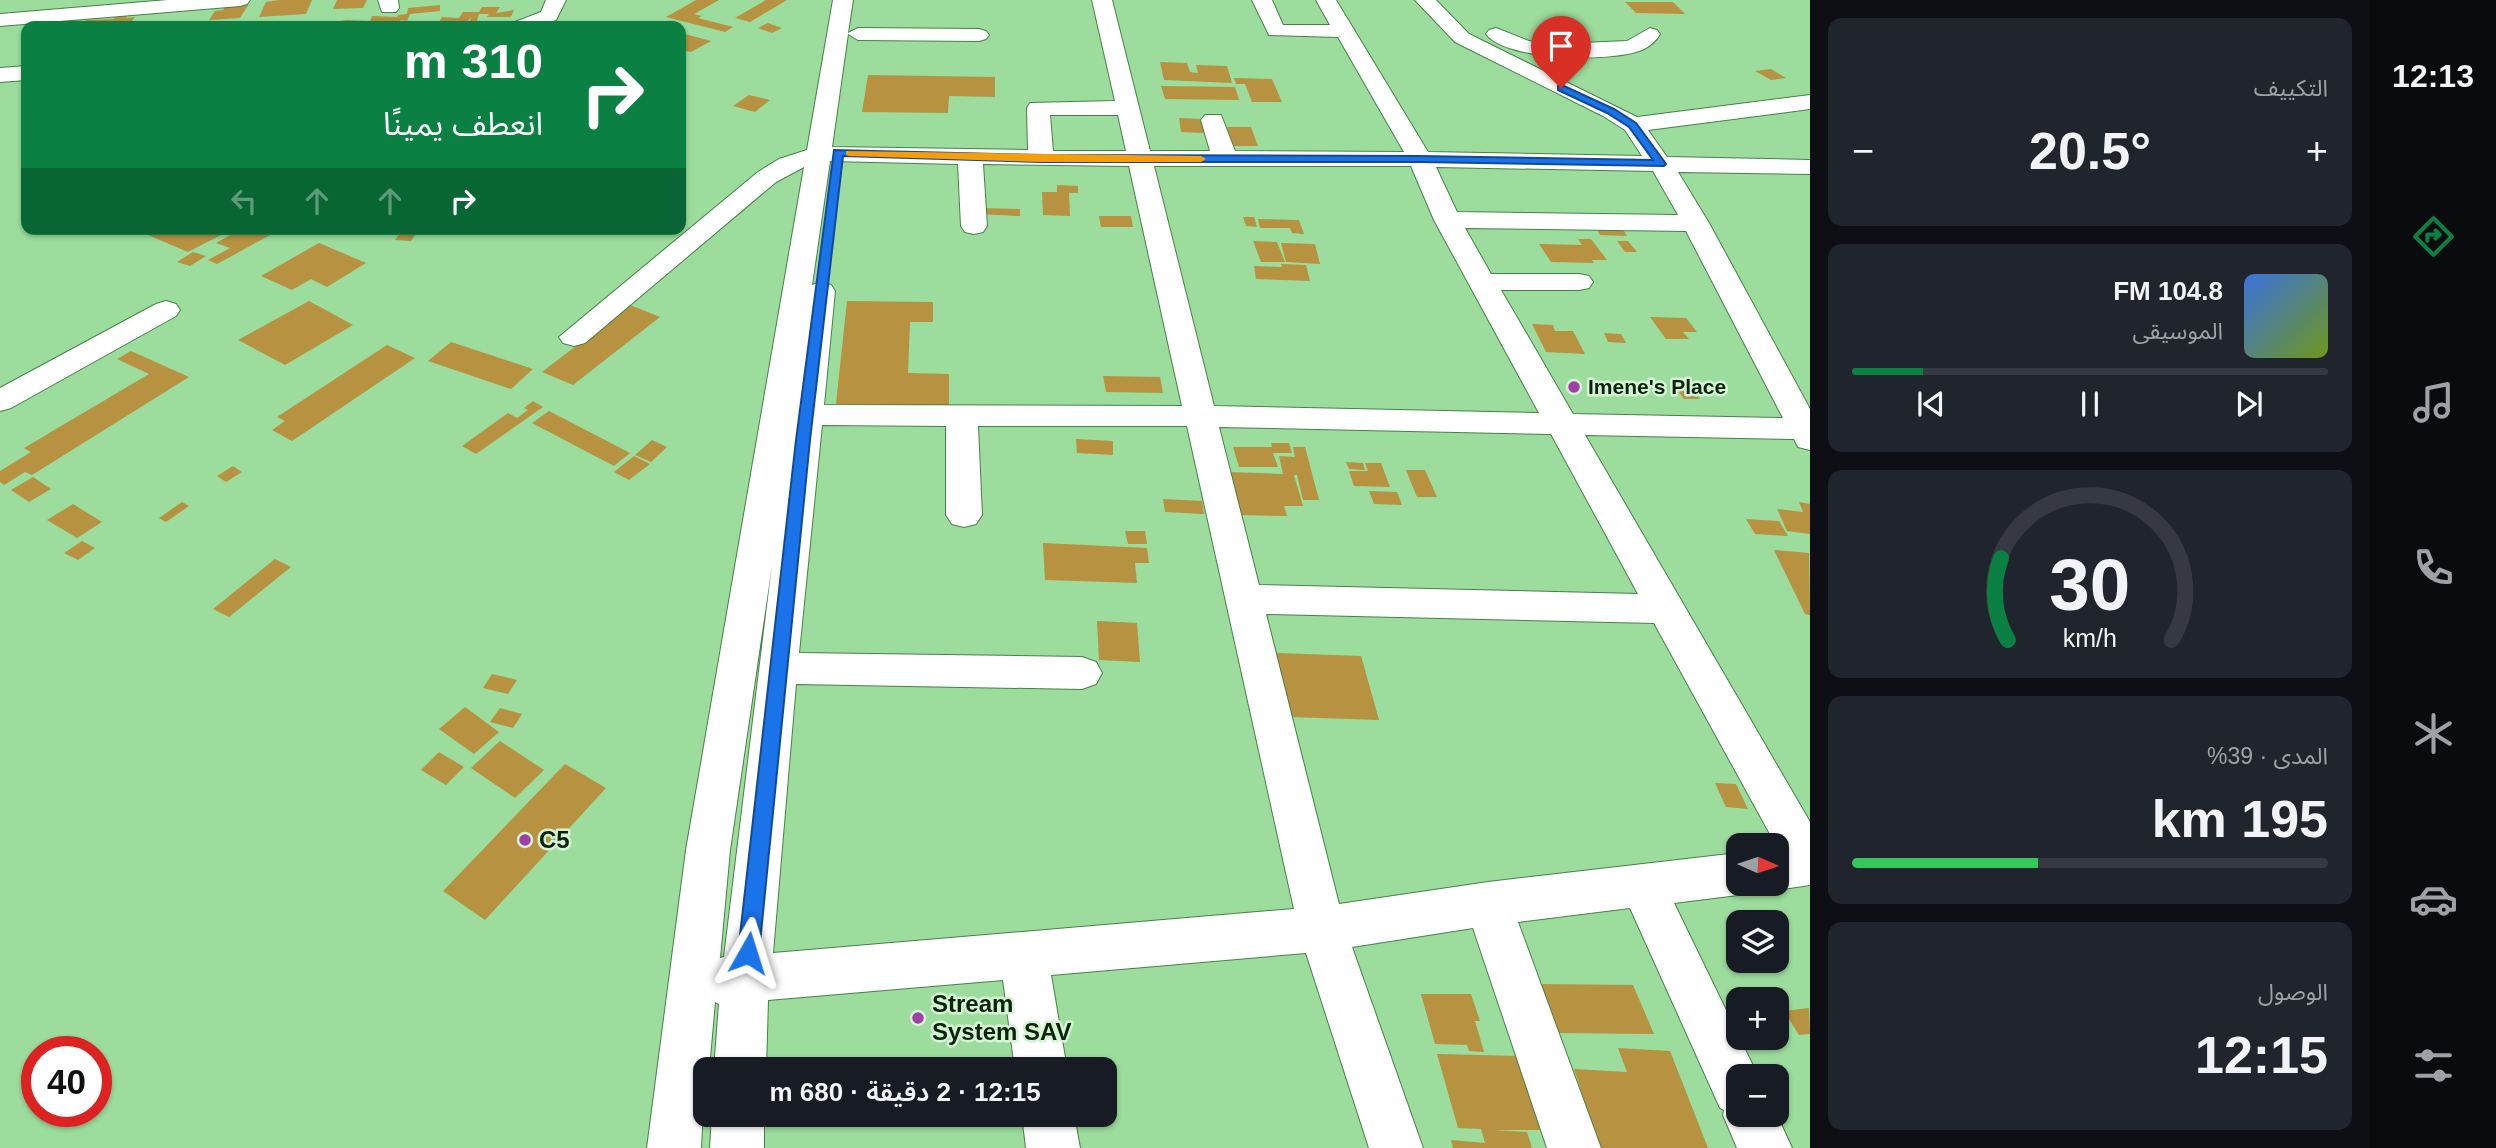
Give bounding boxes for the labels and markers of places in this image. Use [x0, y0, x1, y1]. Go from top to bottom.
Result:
pin [1531, 16, 1591, 88]
place label: Imene's Place [1588, 375, 1726, 398]
marker: Imene's Place [1566, 379, 1582, 395]
place label: C5 [539, 826, 570, 853]
marker: C5 [517, 832, 533, 848]
place label: Stream System SAV [932, 990, 1072, 1045]
marker: Stream System SAV [910, 1010, 926, 1026]

